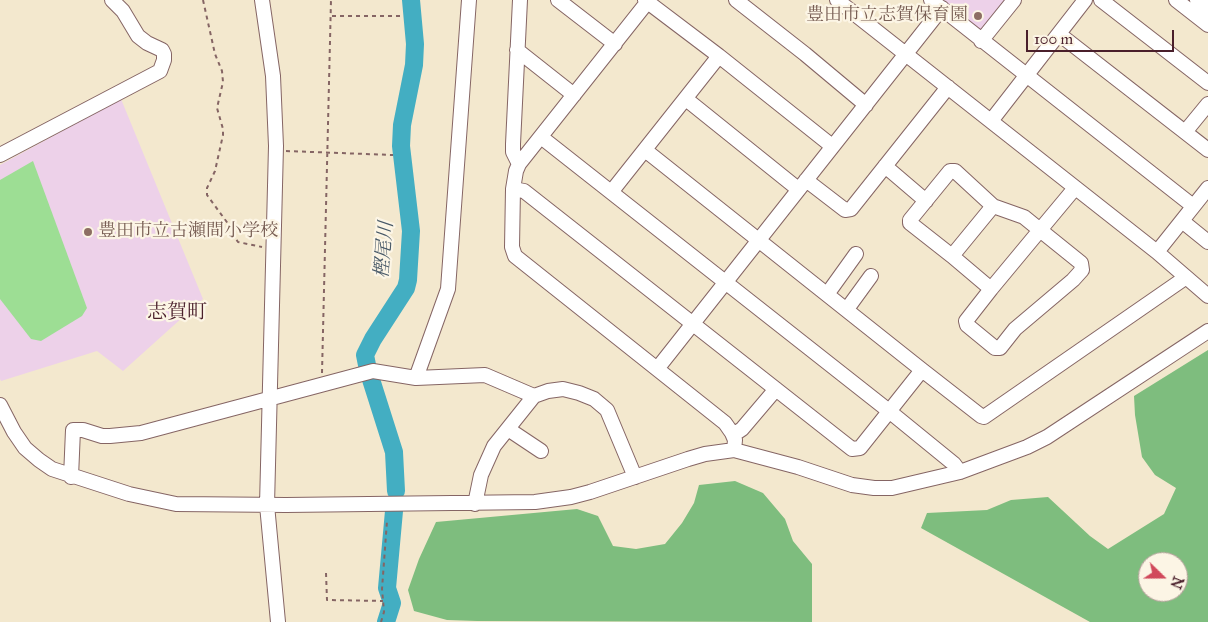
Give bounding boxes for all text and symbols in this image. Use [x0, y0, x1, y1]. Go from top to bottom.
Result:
place label: 豊田市立志賀保育園 [806, 5, 968, 27]
marker: 豊田市立志賀保育園 [972, 10, 984, 22]
scale bar [1028, 20, 1176, 52]
text: 100 m [1034, 30, 1073, 48]
place label: 豊田市立古瀬間小学校 [98, 221, 278, 243]
water label: 樫尾川 [371, 221, 399, 279]
marker: 豊田市立古瀬間小学校 [82, 226, 94, 238]
district label: 志賀町 [147, 301, 207, 325]
north arrow [1138, 552, 1188, 602]
text: N [1166, 574, 1187, 591]

